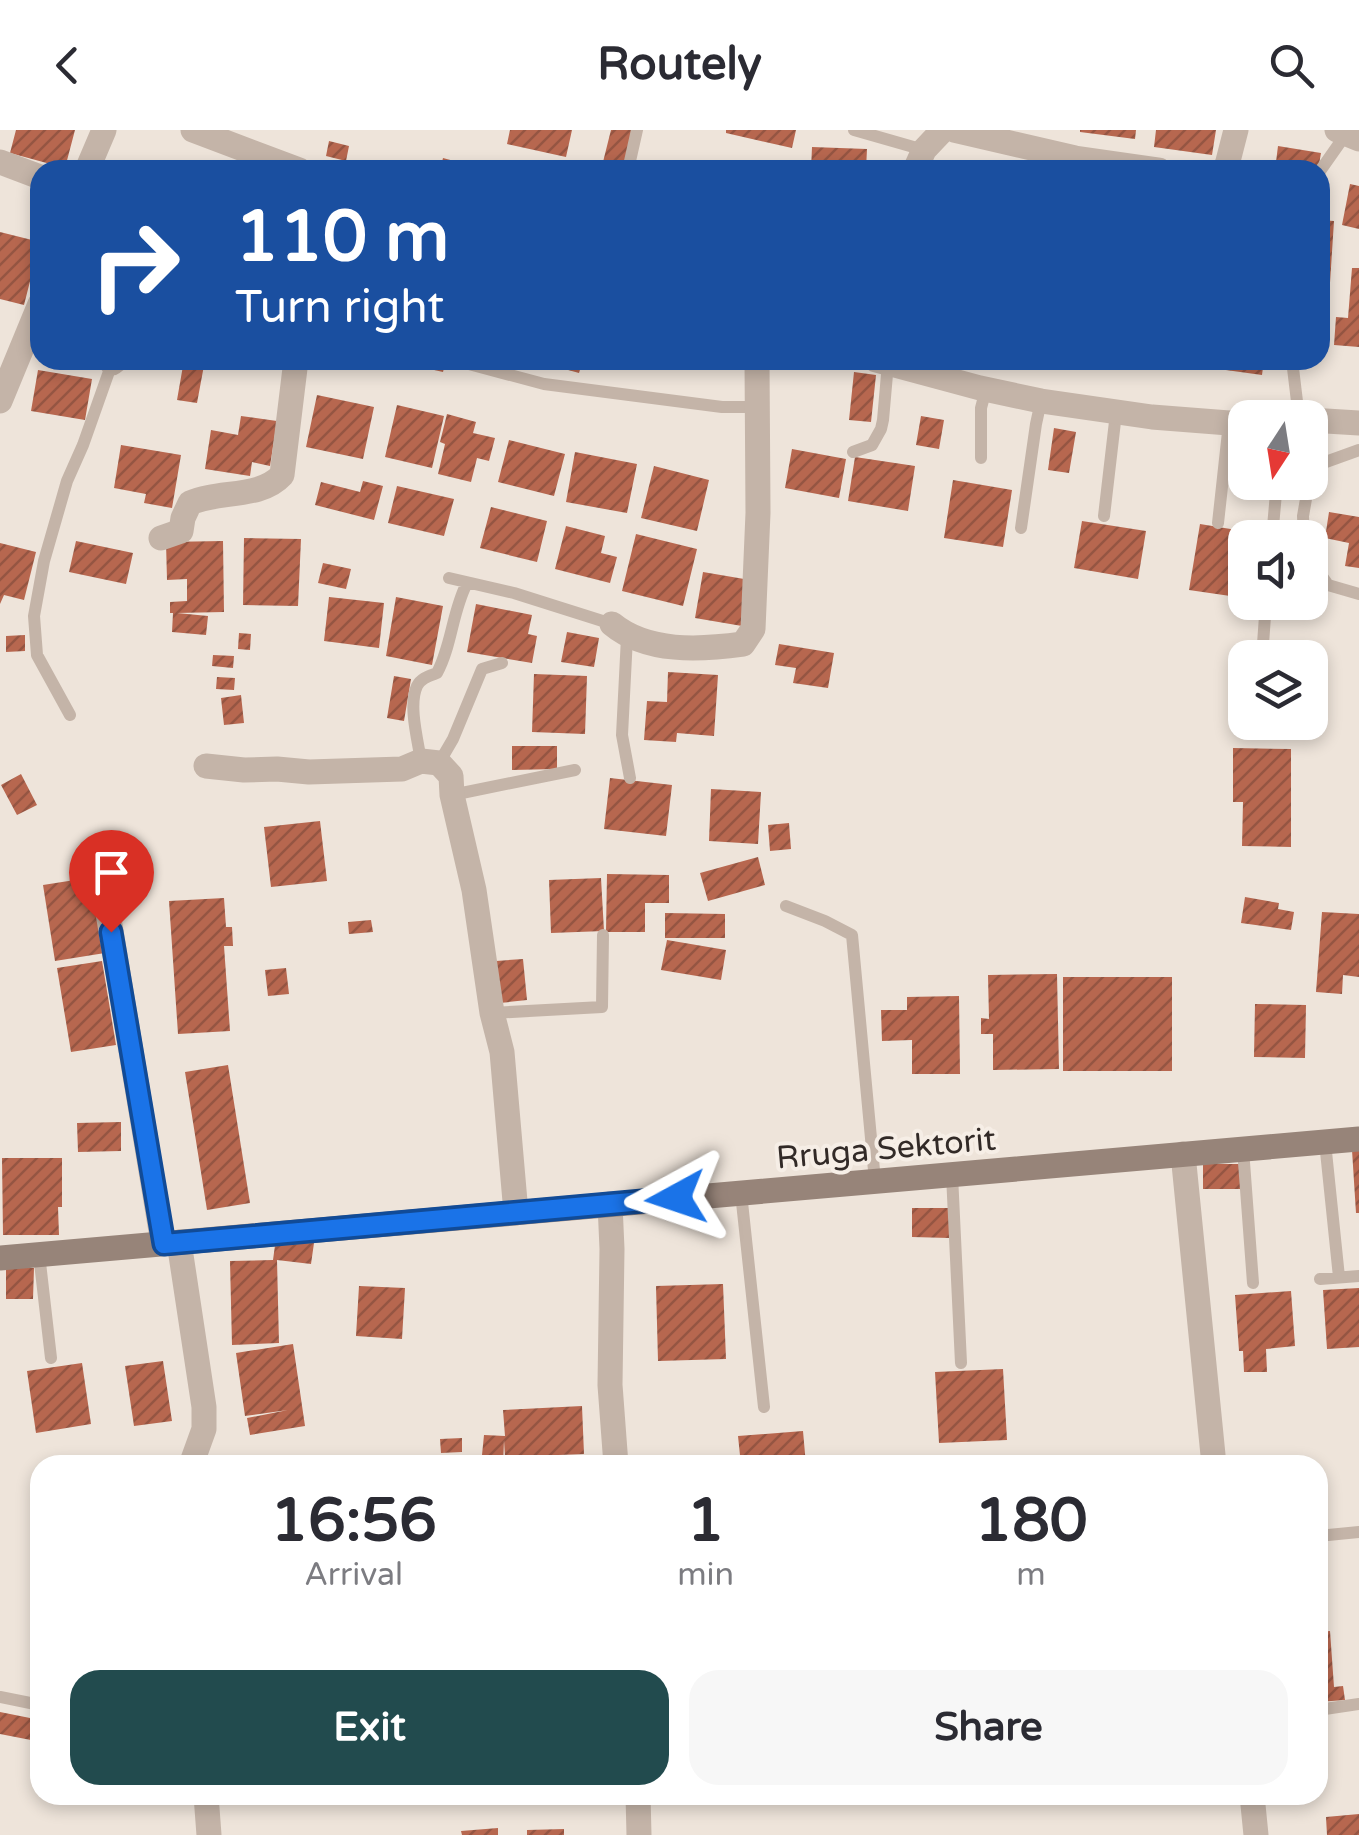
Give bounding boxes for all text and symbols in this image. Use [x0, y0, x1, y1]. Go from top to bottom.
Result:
icon: back [40, 38, 95, 93]
text: Routely [597, 38, 762, 92]
icon: search [1264, 38, 1319, 93]
text: 110 m [235, 196, 449, 280]
icon: right [70, 200, 200, 330]
text: Turn right [235, 281, 444, 335]
north arrow [1228, 400, 1328, 500]
map controls [1228, 400, 1328, 740]
button: sound [1228, 520, 1328, 620]
button: layers [1228, 640, 1328, 740]
pin [69, 830, 154, 933]
icon: arrive [84, 845, 139, 900]
street label: Rruga Sektorit [775, 1120, 997, 1178]
position arrow [624, 1146, 728, 1250]
text: 16:56 [270, 1485, 437, 1557]
text: 1 [687, 1485, 724, 1557]
text: 180 [974, 1485, 1088, 1557]
text: Arrival [304, 1556, 403, 1594]
text: min [677, 1556, 734, 1594]
text: m [1016, 1556, 1046, 1594]
button: Exit [70, 1670, 669, 1785]
button: Share [689, 1670, 1288, 1785]

